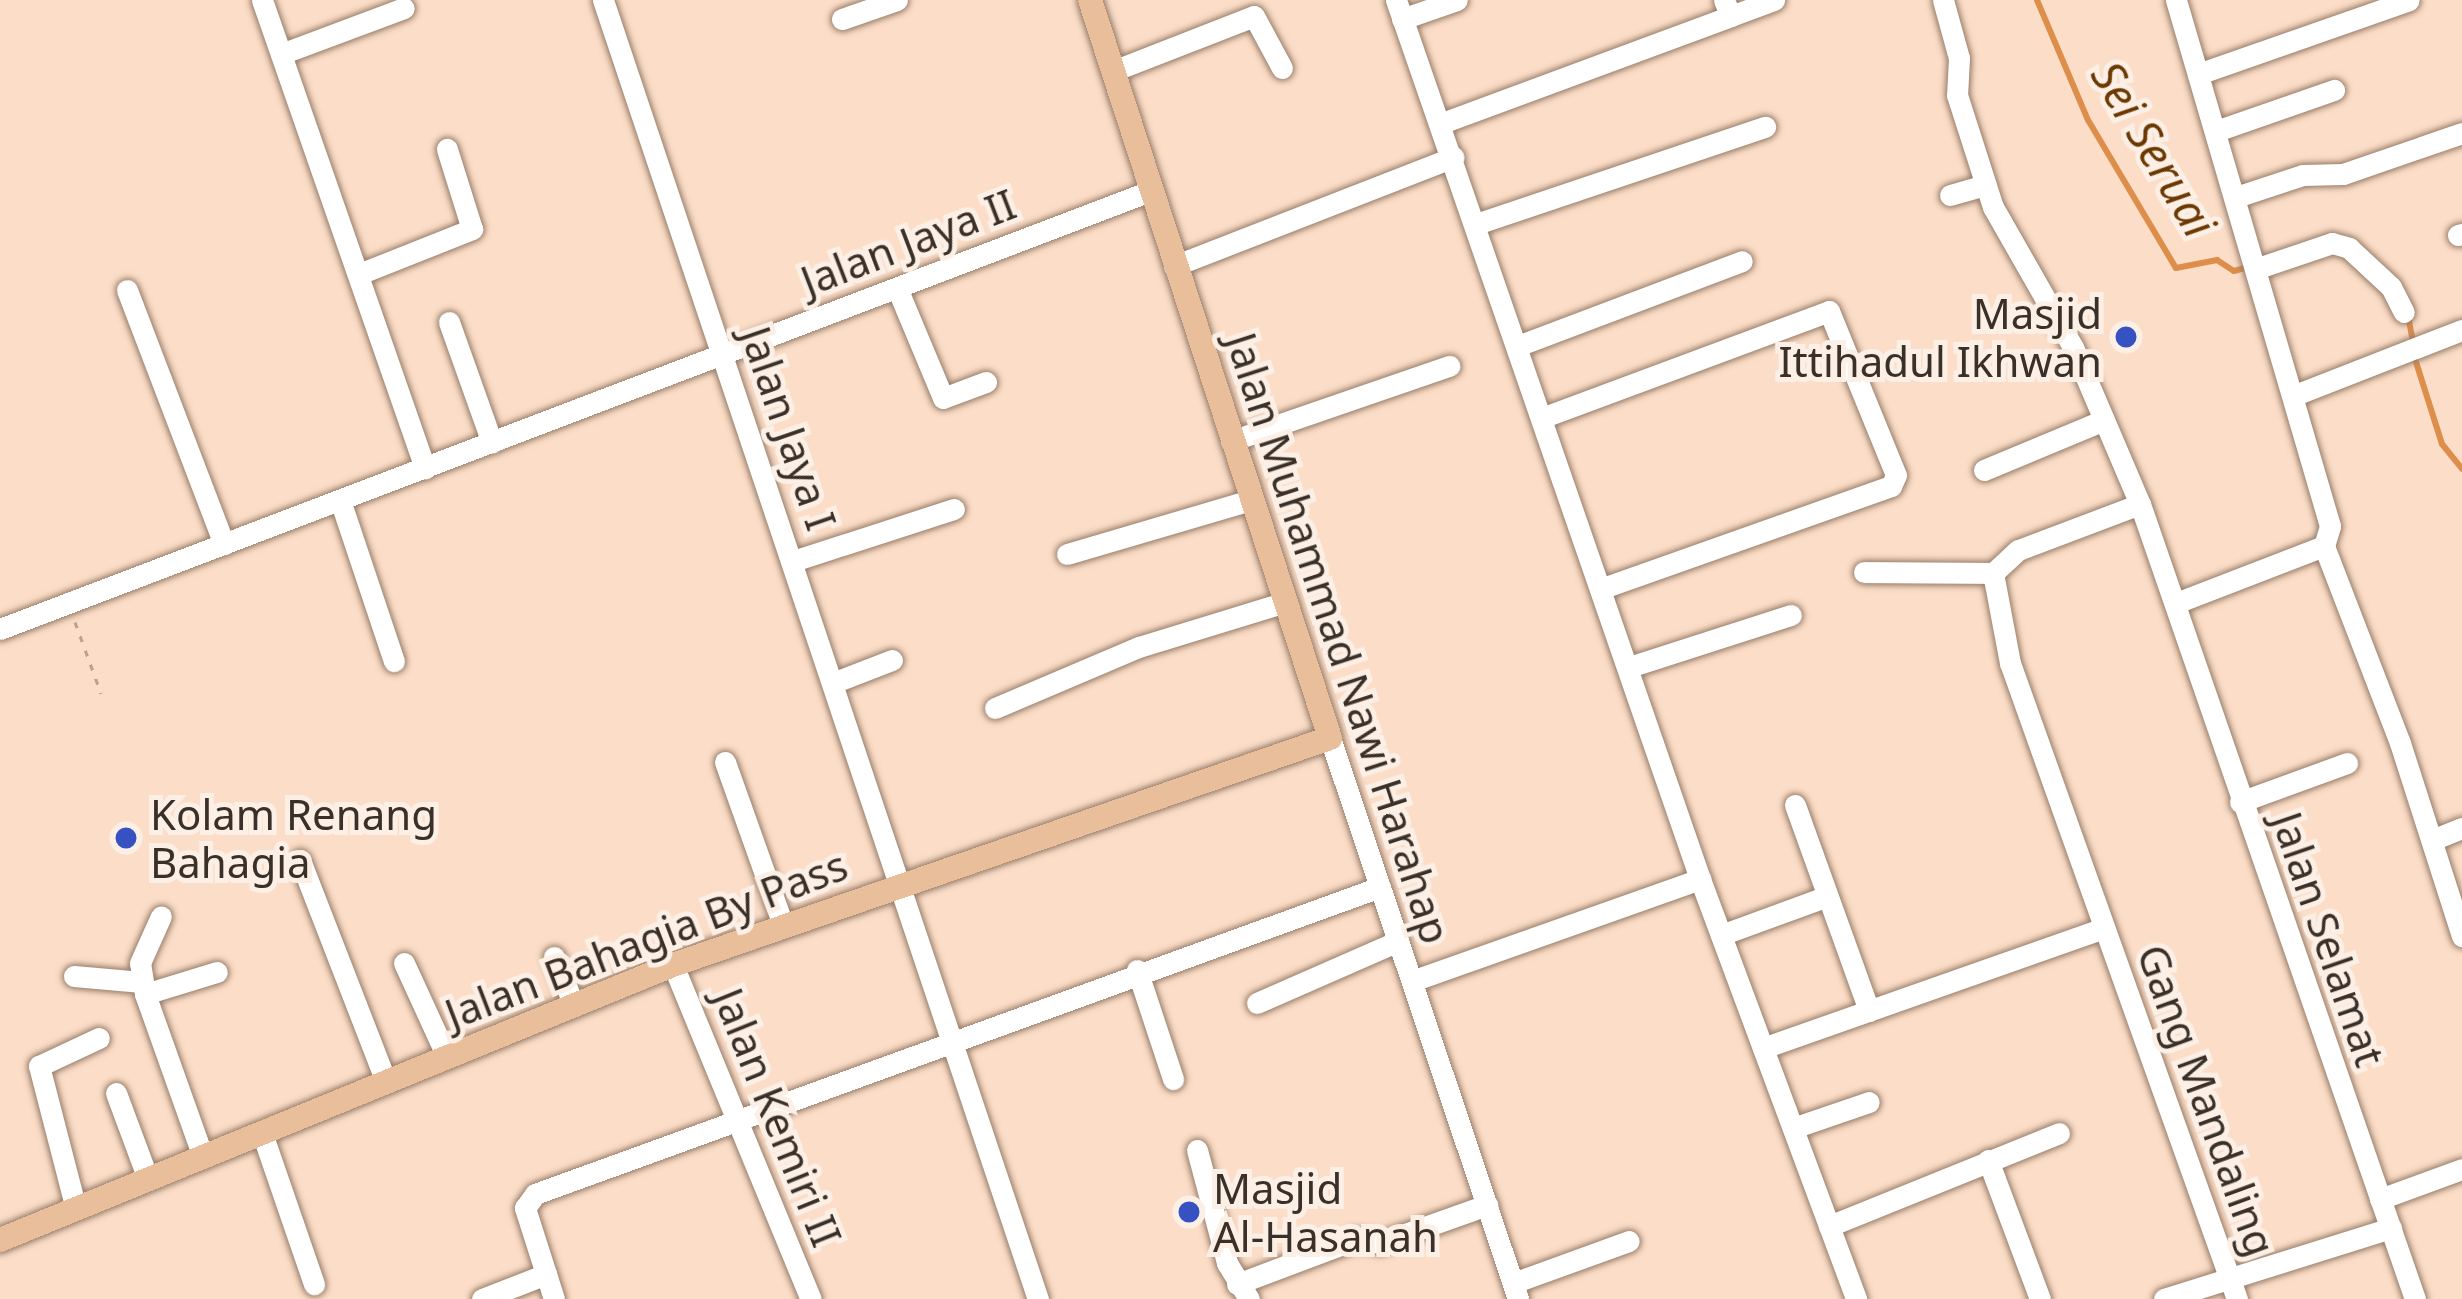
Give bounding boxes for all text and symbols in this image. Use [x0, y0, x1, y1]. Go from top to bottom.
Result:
water label: Sei Seruai [2081, 52, 2227, 246]
street label: Jalan Jaya II [794, 178, 1022, 306]
place label: Masjid Ittihadul Ikhwan [1778, 288, 2102, 386]
street label: Jalan Jaya I [731, 320, 847, 536]
marker: Masjid Ittihadul Ikhwan [2113, 324, 2139, 350]
street label: Jalan Muhammad Nawi Harahap [1216, 326, 1462, 950]
place label: Kolam Renang Bahagia [150, 789, 437, 888]
street label: Jalan Selamat [2262, 805, 2396, 1073]
marker: Kolam Renang Bahagia [113, 825, 139, 851]
street label: Jalan Bahagia By Pass [438, 839, 854, 1039]
street label: Gang Mandaling [2127, 938, 2287, 1262]
street label: Jalan Kemiri II [703, 981, 853, 1253]
place label: Masjid Al-Hasanah [1213, 1163, 1438, 1262]
marker: Masjid Al-Hasanah [1176, 1199, 1202, 1225]

